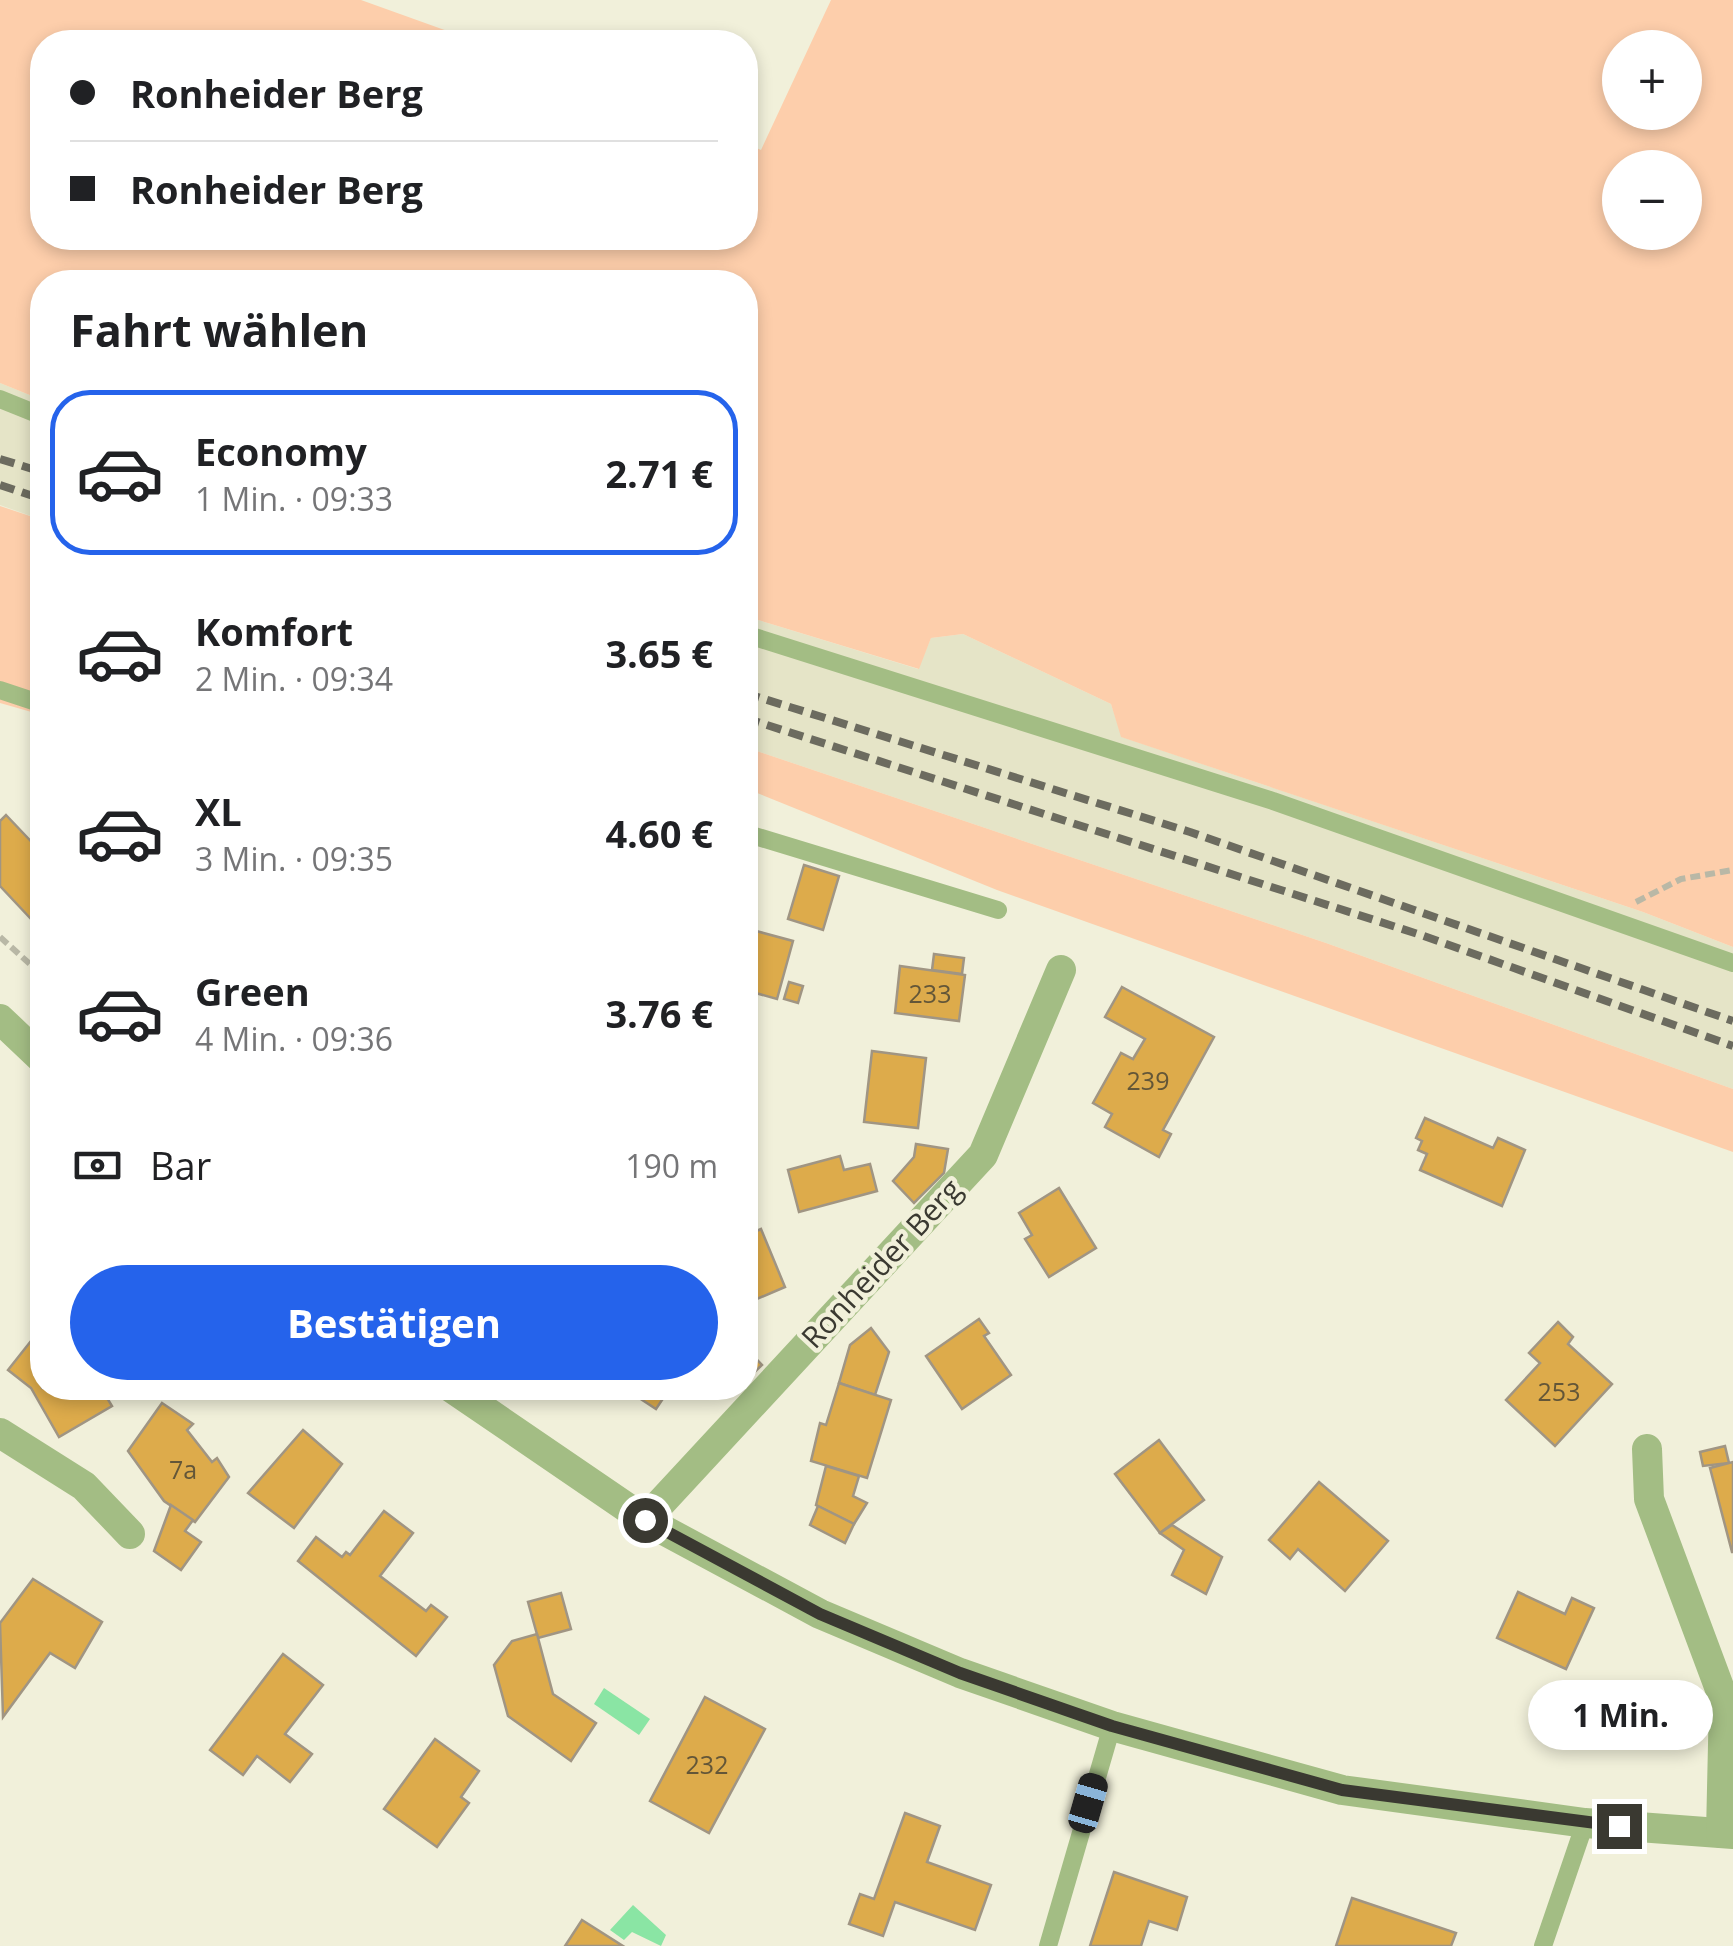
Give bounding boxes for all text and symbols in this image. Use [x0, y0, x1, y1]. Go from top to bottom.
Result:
map controls [1602, 30, 1702, 250]
button: + [1602, 30, 1702, 130]
text: Ronheider Berg [130, 67, 423, 119]
button: − [1602, 150, 1702, 250]
text: Ronheider Berg [130, 163, 423, 215]
text: Fahrt wählen [70, 299, 368, 360]
text: Economy [195, 425, 367, 477]
icon: car [75, 428, 165, 518]
text: 2.71 € [605, 447, 713, 499]
text: 1 Min. · 09:33 [195, 477, 393, 520]
text: Komfort [195, 605, 353, 657]
icon: car [75, 608, 165, 698]
text: 3.65 € [605, 627, 713, 679]
text: 2 Min. · 09:34 [195, 657, 393, 700]
text: XL [195, 785, 242, 837]
icon: car [75, 788, 165, 878]
text: 4.60 € [605, 807, 713, 859]
text: 3 Min. · 09:35 [195, 837, 393, 880]
text: Green [195, 965, 310, 1017]
icon: car [75, 968, 165, 1058]
house number: 233 [909, 976, 951, 1010]
text: 3.76 € [605, 987, 713, 1039]
text: 4 Min. · 09:36 [195, 1017, 393, 1060]
house number: 239 [1127, 1063, 1169, 1097]
icon: cash [70, 1138, 125, 1193]
text: Bar [150, 1139, 211, 1191]
text: 190 m [625, 1144, 718, 1187]
street label: Ronheider Berg [792, 1169, 970, 1357]
button: Bestätigen [70, 1265, 718, 1380]
house number: 253 [1538, 1374, 1580, 1408]
house number: 7a [169, 1452, 197, 1486]
route start [623, 1498, 668, 1543]
callout: 1 Min. [1526, 1681, 1712, 1751]
text: 1 Min. [1572, 1693, 1669, 1736]
house number: 232 [686, 1747, 728, 1781]
car [1065, 1770, 1111, 1836]
route end [1597, 1804, 1642, 1849]

